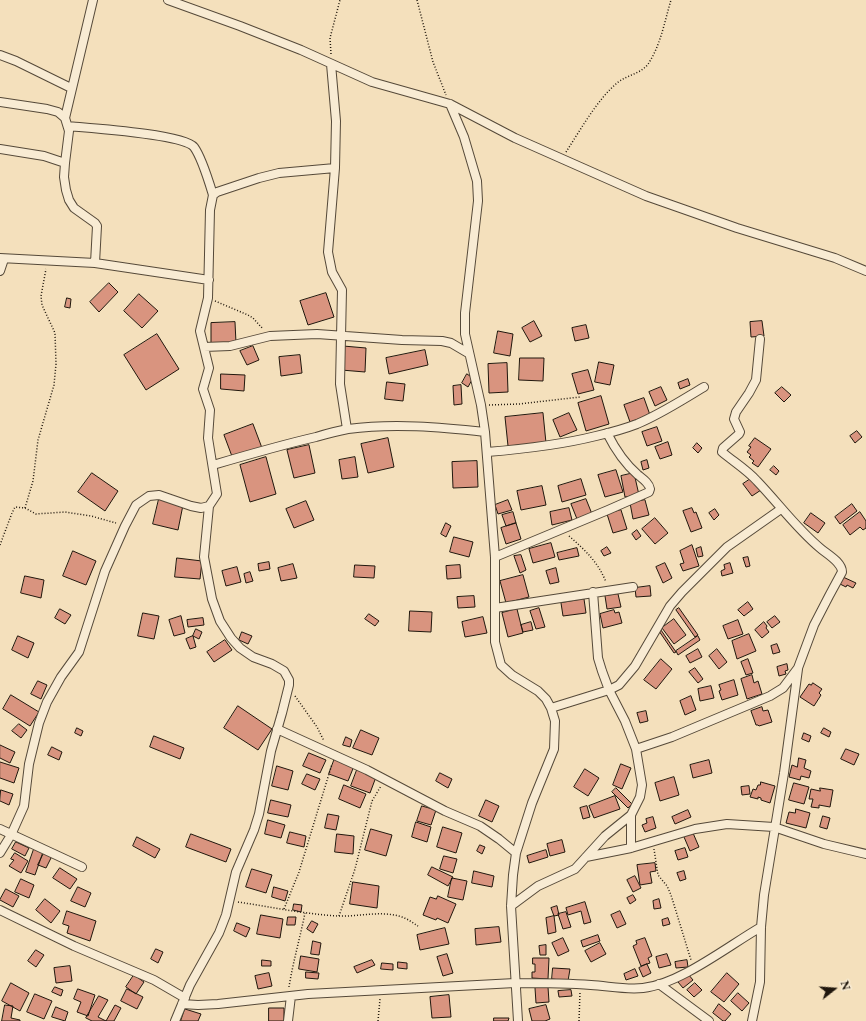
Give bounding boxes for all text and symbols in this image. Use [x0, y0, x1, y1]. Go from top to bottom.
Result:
north arrow [814, 969, 854, 1009]
text: N [837, 979, 853, 992]

